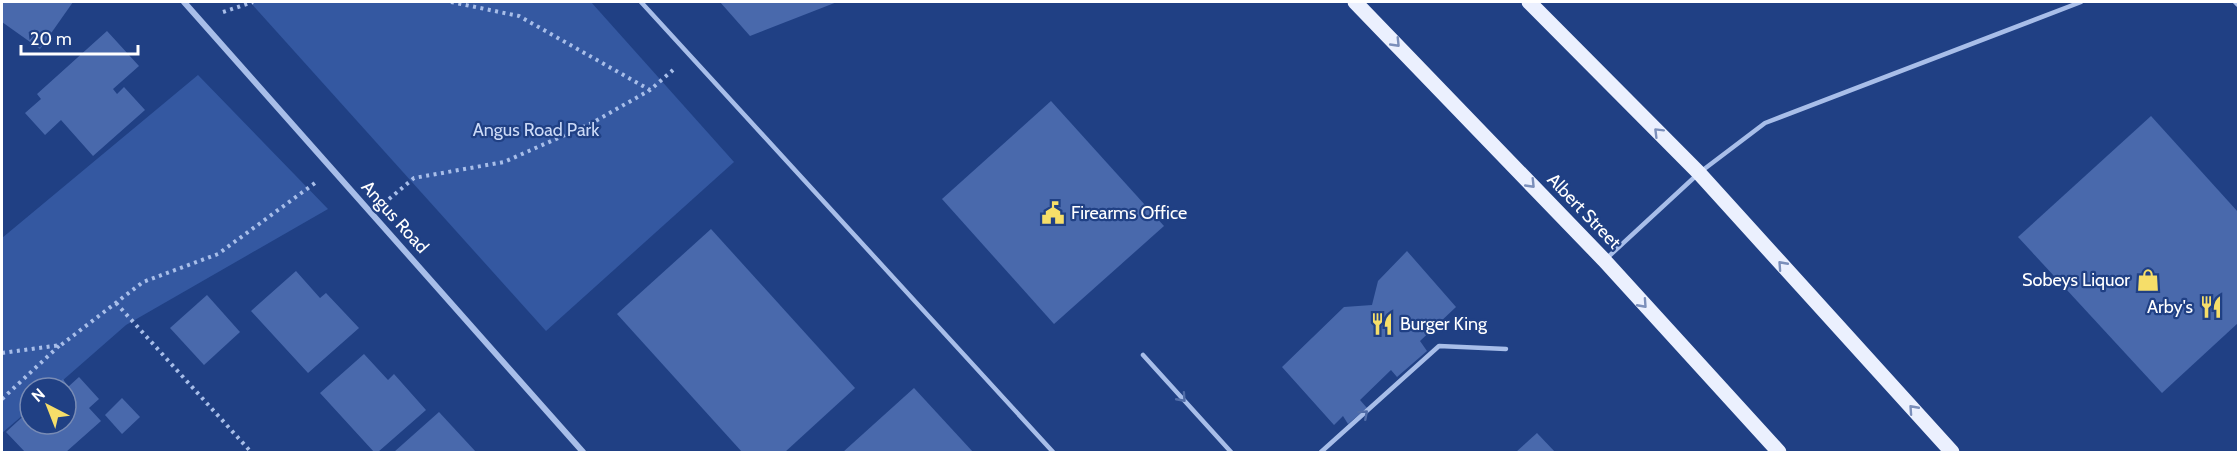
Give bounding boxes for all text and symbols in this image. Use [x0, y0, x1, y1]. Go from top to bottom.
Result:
scale bar [21, 18, 138, 56]
text: 20 m [30, 28, 72, 50]
one-way arrow [1389, 37, 1400, 47]
park label: Angus Road Park [473, 119, 600, 141]
one-way arrow [1654, 128, 1665, 139]
street label: Albert Street [1543, 169, 1625, 253]
street label: Angus Road [357, 176, 433, 258]
one-way arrow [1524, 177, 1535, 187]
public building icon: Firearms Office [1040, 200, 1066, 226]
place label: Firearms Office [1071, 202, 1187, 224]
one-way arrow [1778, 261, 1789, 272]
shop icon: Sobeys Liquor [2135, 267, 2161, 293]
place label: Sobeys Liquor [2022, 269, 2130, 291]
restaurant icon: Arby's [2198, 294, 2224, 320]
one-way arrow [1636, 296, 1647, 307]
place label: Arby's [2147, 296, 2193, 318]
restaurant icon: Burger King [1369, 311, 1395, 337]
place label: Burger King [1400, 313, 1488, 335]
north arrow [18, 376, 78, 436]
text: N [28, 384, 49, 406]
one-way arrow [1175, 391, 1186, 402]
one-way arrow [1909, 405, 1920, 416]
one-way arrow [1357, 410, 1368, 421]

